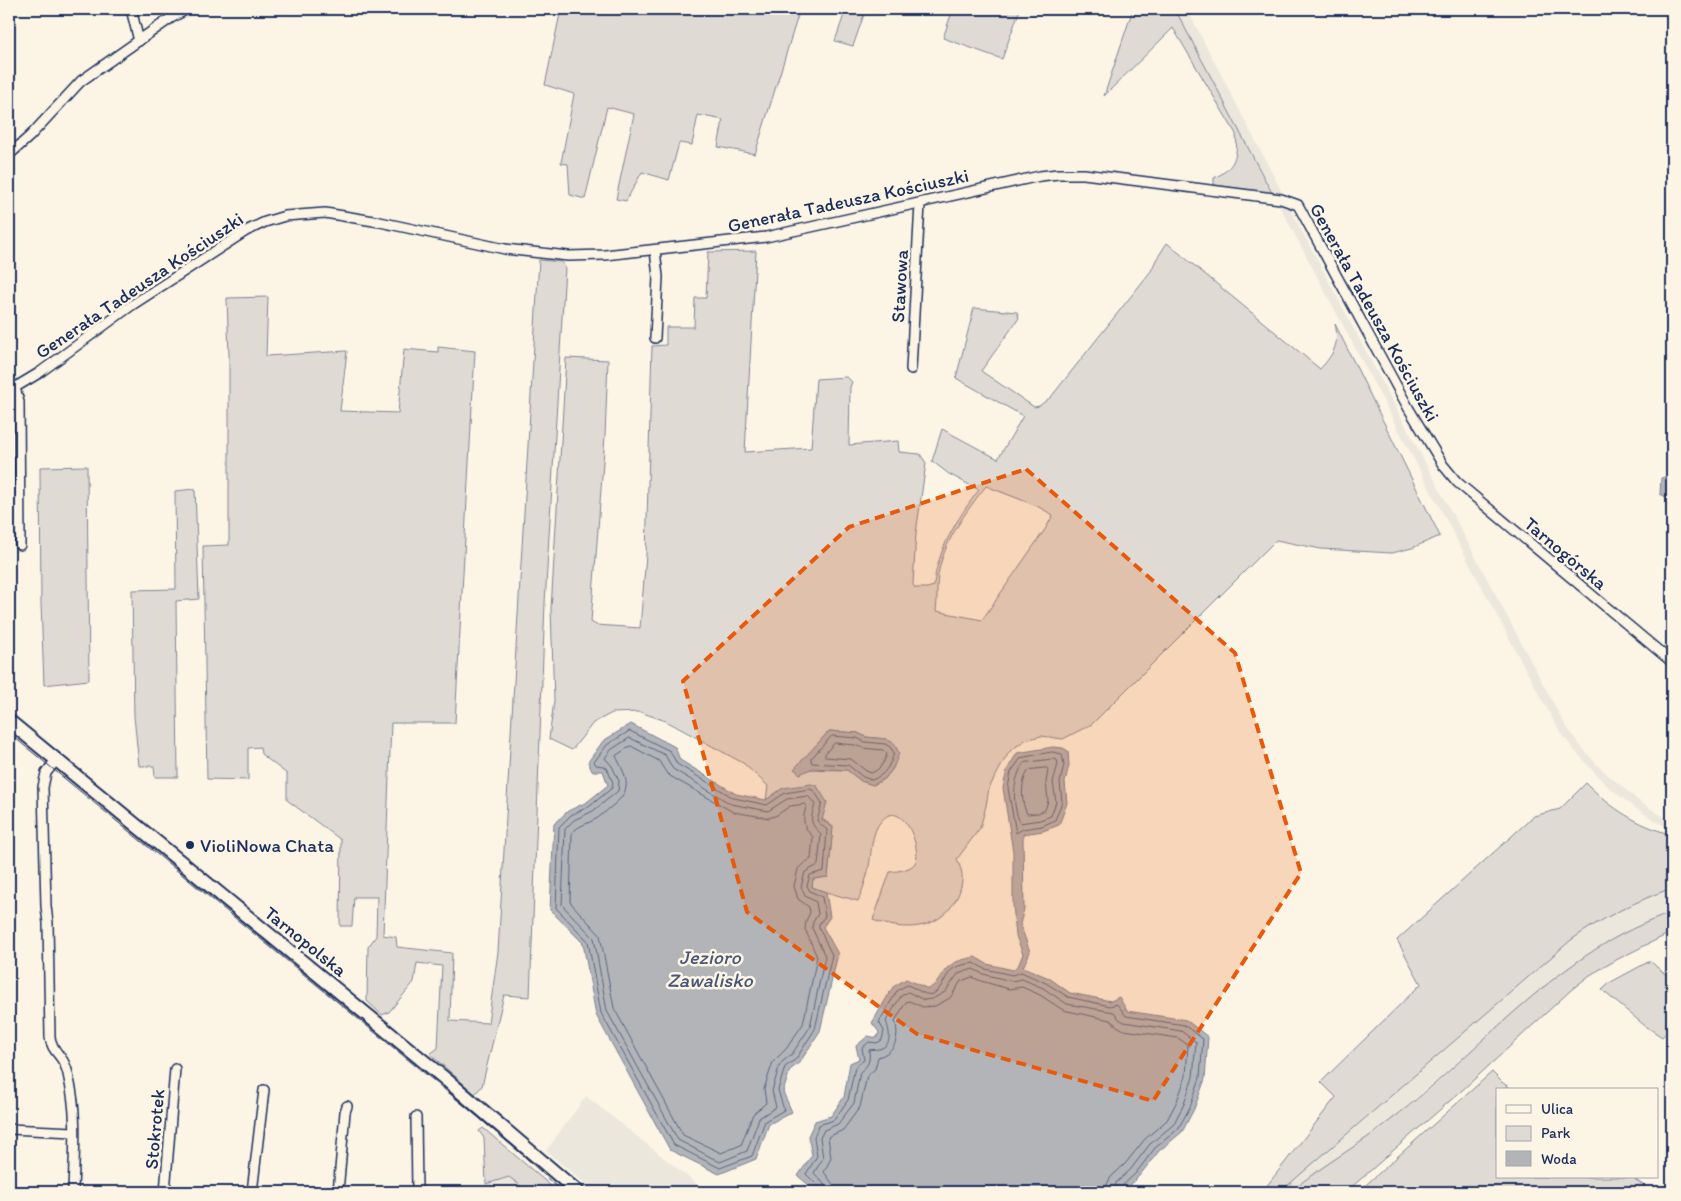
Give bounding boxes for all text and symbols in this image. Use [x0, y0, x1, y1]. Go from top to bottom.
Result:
street label: Generała Tadeusza Kościuszki [725, 164, 971, 237]
street label: Generała Tadeusza Kościuszki [1305, 199, 1444, 425]
street label: Generała Tadeusza Kościuszki [31, 207, 248, 364]
street label: Stawowa [886, 249, 913, 323]
street label: Tarnogórska [1520, 512, 1612, 595]
place label: VioliNowa Chata [200, 834, 334, 857]
marker: VioliNowa Chata [184, 839, 196, 851]
street label: Tarnopolska [260, 901, 352, 982]
water label: Jezioro Zawalisko [667, 945, 753, 992]
street label: Stokrotek [140, 1088, 169, 1170]
legend [1496, 1088, 1658, 1178]
text: Ulica [1541, 1100, 1574, 1118]
text: Park [1541, 1124, 1571, 1142]
text: Woda [1541, 1150, 1577, 1168]

